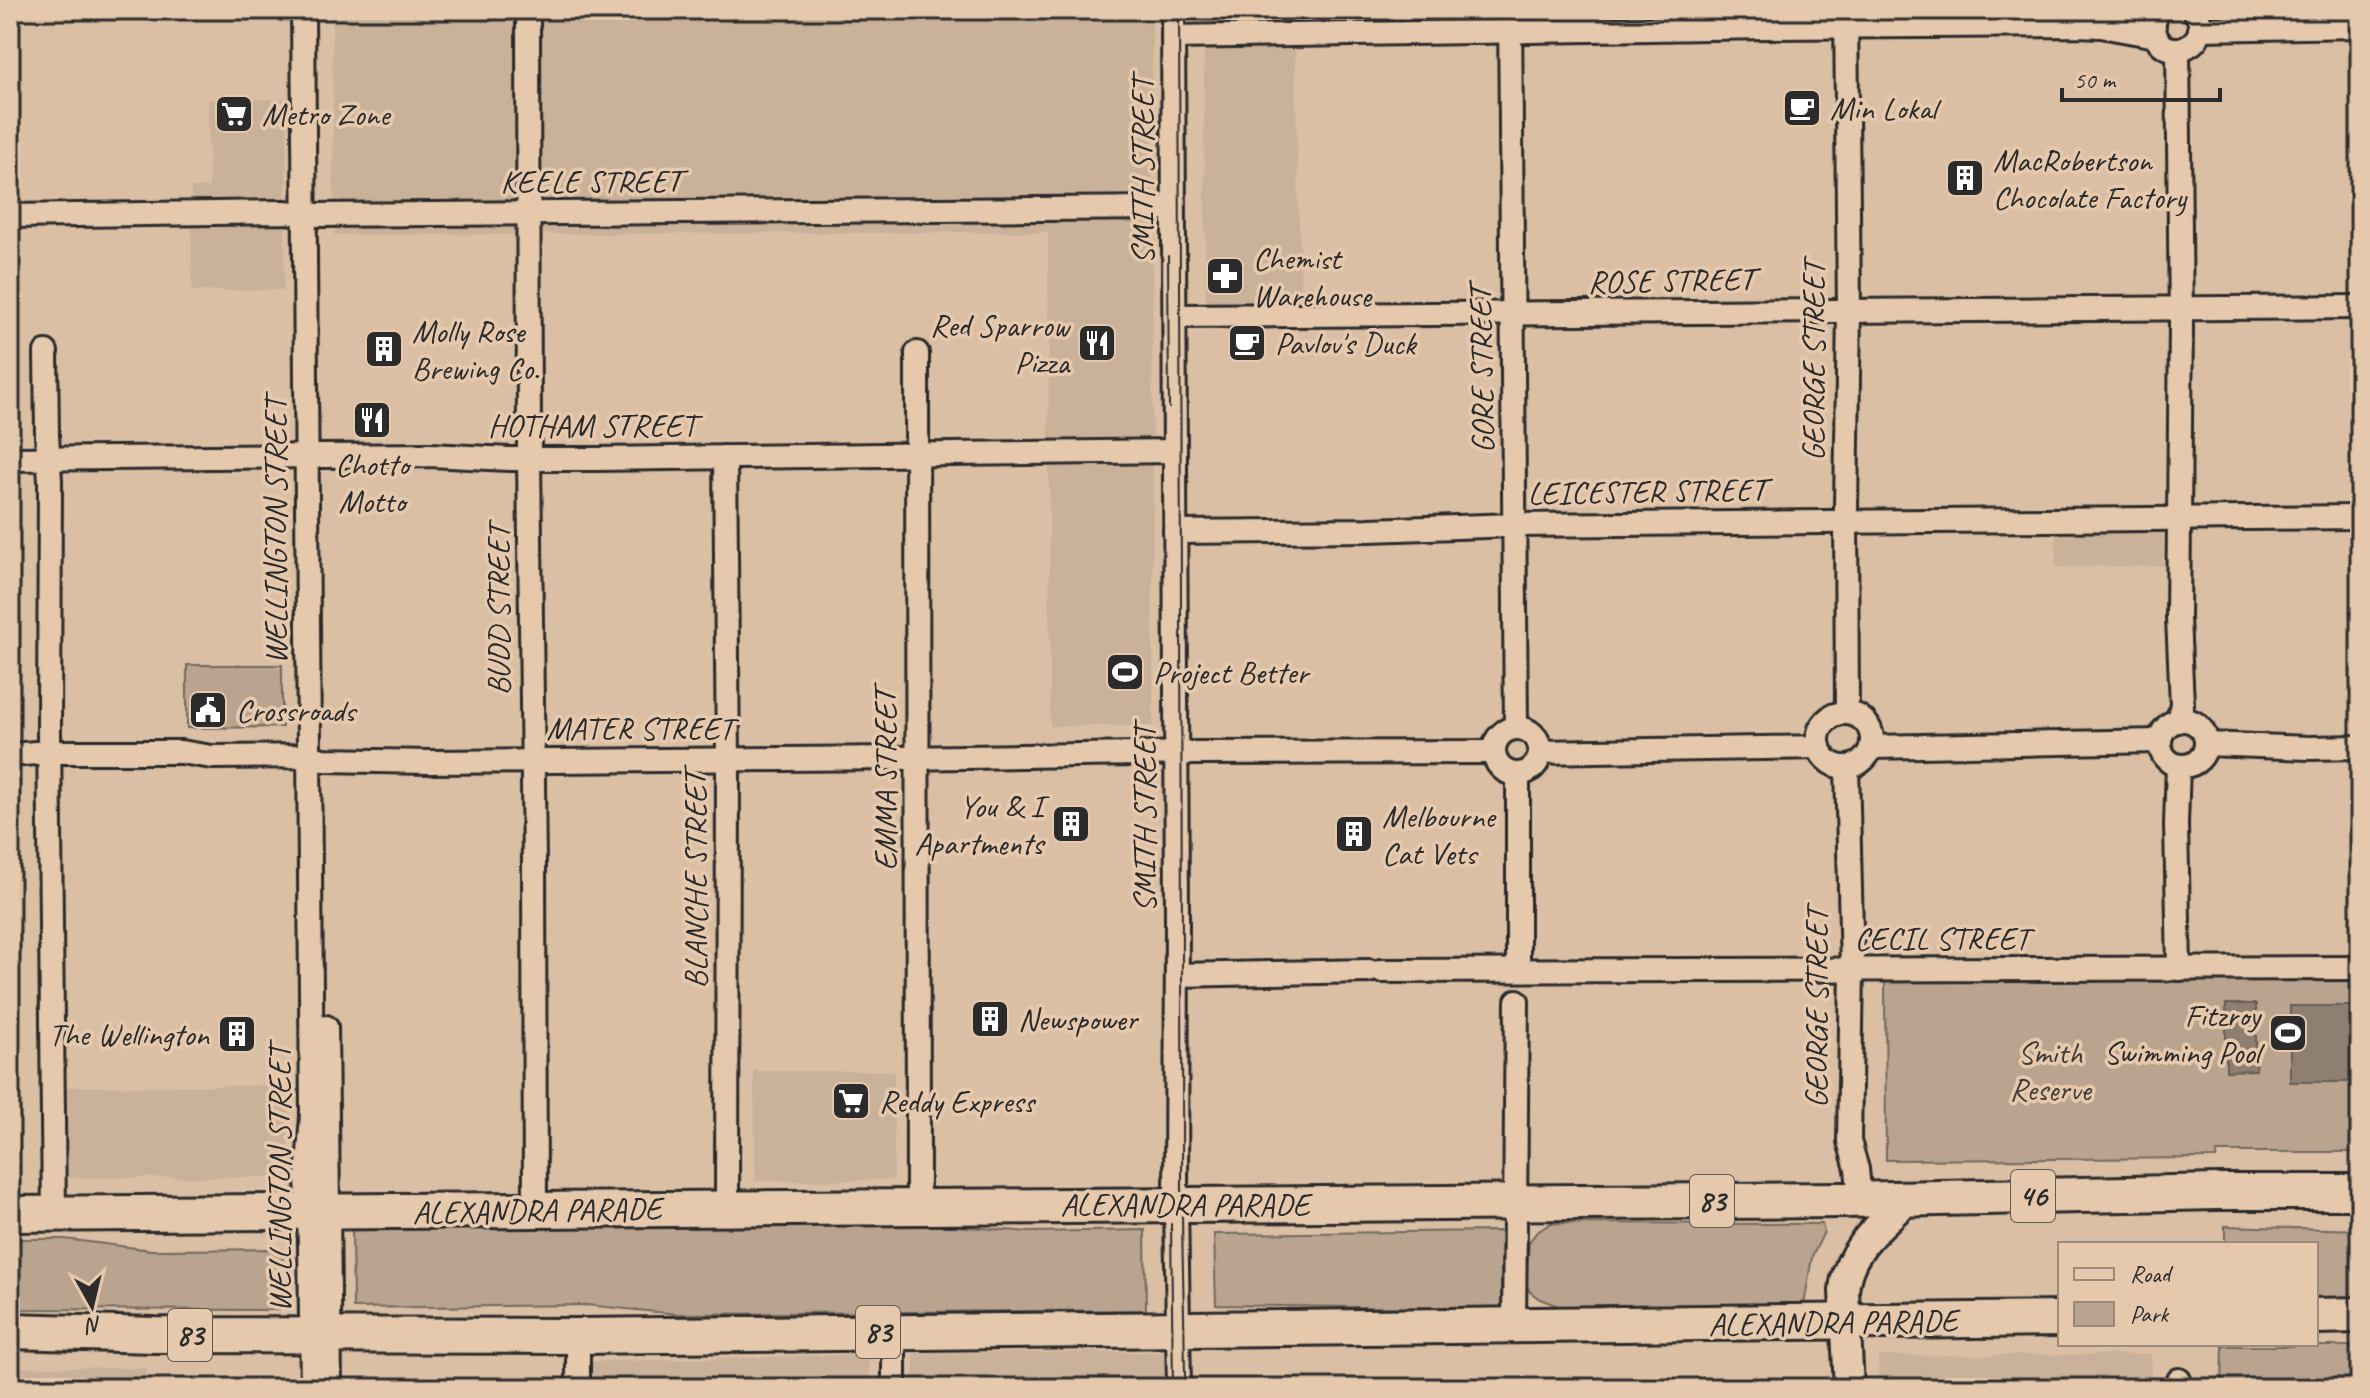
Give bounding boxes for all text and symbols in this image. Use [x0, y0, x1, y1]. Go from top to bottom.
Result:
scale bar [2062, 52, 2220, 102]
text: 50 m [2074, 65, 2117, 95]
street label: SMITH STREET [1122, 70, 1163, 264]
cafe icon: Min Lokal [1781, 87, 1823, 129]
place label: Min Lokal [1830, 88, 1942, 129]
supermarket icon: Metro Zone [213, 93, 255, 135]
place label: Metro Zone [262, 94, 392, 135]
place label: MacRobertson Chocolate Factory [1993, 140, 2188, 218]
building icon: MacRobertson Chocolate Factory [1944, 157, 1986, 199]
street label: KEELE STREET [500, 161, 690, 202]
place label: Chemist Warehouse [1253, 238, 1374, 316]
pharmacy icon: Chemist Warehouse [1204, 255, 1246, 297]
street label: GEORGE STREET [1793, 255, 1834, 461]
street label: ROSE STREET [1588, 258, 1763, 302]
street label: GORE STREET [1459, 278, 1503, 454]
place label: Red Sparrow Pizza [930, 305, 1071, 383]
place label: Molly Rose Brewing Co. [412, 311, 540, 389]
restaurant icon: Red Sparrow Pizza [1076, 322, 1118, 364]
cafe icon: Pavlov's Duck [1226, 322, 1268, 364]
place label: Pavlov's Duck [1275, 323, 1418, 364]
building icon: Molly Rose Brewing Co. [363, 328, 405, 370]
street label: WELLINGTON STREET [255, 391, 296, 664]
restaurant icon: Chotto Motto [351, 399, 393, 441]
street label: HOTHAM STREET [488, 405, 703, 446]
place label: Chotto Motto [335, 444, 413, 522]
street label: LEICESTER STREET [1528, 469, 1775, 514]
street label: BUDD STREET [478, 518, 519, 695]
sports icon: Project Better [1104, 651, 1146, 693]
place label: Project Better [1153, 652, 1311, 693]
street label: EMMA STREET [865, 681, 906, 871]
public building icon: Crossroads [187, 689, 229, 731]
place label: Crossroads [236, 690, 358, 731]
street label: MATER STREET [546, 708, 740, 749]
street label: SMITH STREET [1124, 718, 1165, 912]
street label: BLANCHE STREET [675, 763, 716, 988]
place label: You & I Apartments [915, 786, 1050, 864]
place label: Melbourne Cat Vets [1382, 796, 1497, 874]
building icon: You & I Apartments [1050, 803, 1092, 845]
building icon: Melbourne Cat Vets [1333, 813, 1375, 855]
street label: GEORGE STREET [1796, 902, 1837, 1108]
street label: CECIL STREET [1855, 918, 2036, 959]
place label: Fitzroy Swimming Pool [2104, 995, 2266, 1073]
building icon: Newspower [969, 998, 1011, 1040]
place label: Newspower [1018, 999, 1140, 1040]
sports icon: Fitzroy Swimming Pool [2267, 1012, 2309, 1054]
building icon: The Wellington [216, 1013, 258, 1055]
place label: The Wellington [48, 1014, 211, 1055]
park label: Smith Reserve [2009, 1032, 2093, 1110]
street label: WELLINGTON STREET [259, 1039, 300, 1312]
supermarket icon: Reddy Express [830, 1080, 872, 1122]
place label: Reddy Express [879, 1081, 1036, 1122]
road number: 46 [2011, 1170, 2055, 1222]
road number: 83 [1690, 1175, 1734, 1227]
street label: ALEXANDRA PARADE [1061, 1184, 1314, 1225]
street label: ALEXANDRA PARADE [412, 1188, 666, 1233]
legend [2058, 1242, 2318, 1346]
text: Road [2130, 1259, 2174, 1289]
north arrow [52, 1266, 132, 1346]
text: Park [2130, 1299, 2170, 1329]
street label: ALEXANDRA PARADE [1708, 1300, 1962, 1345]
road number: 83 [856, 1306, 900, 1358]
road number: 83 [168, 1309, 212, 1361]
text: N [83, 1310, 103, 1340]

